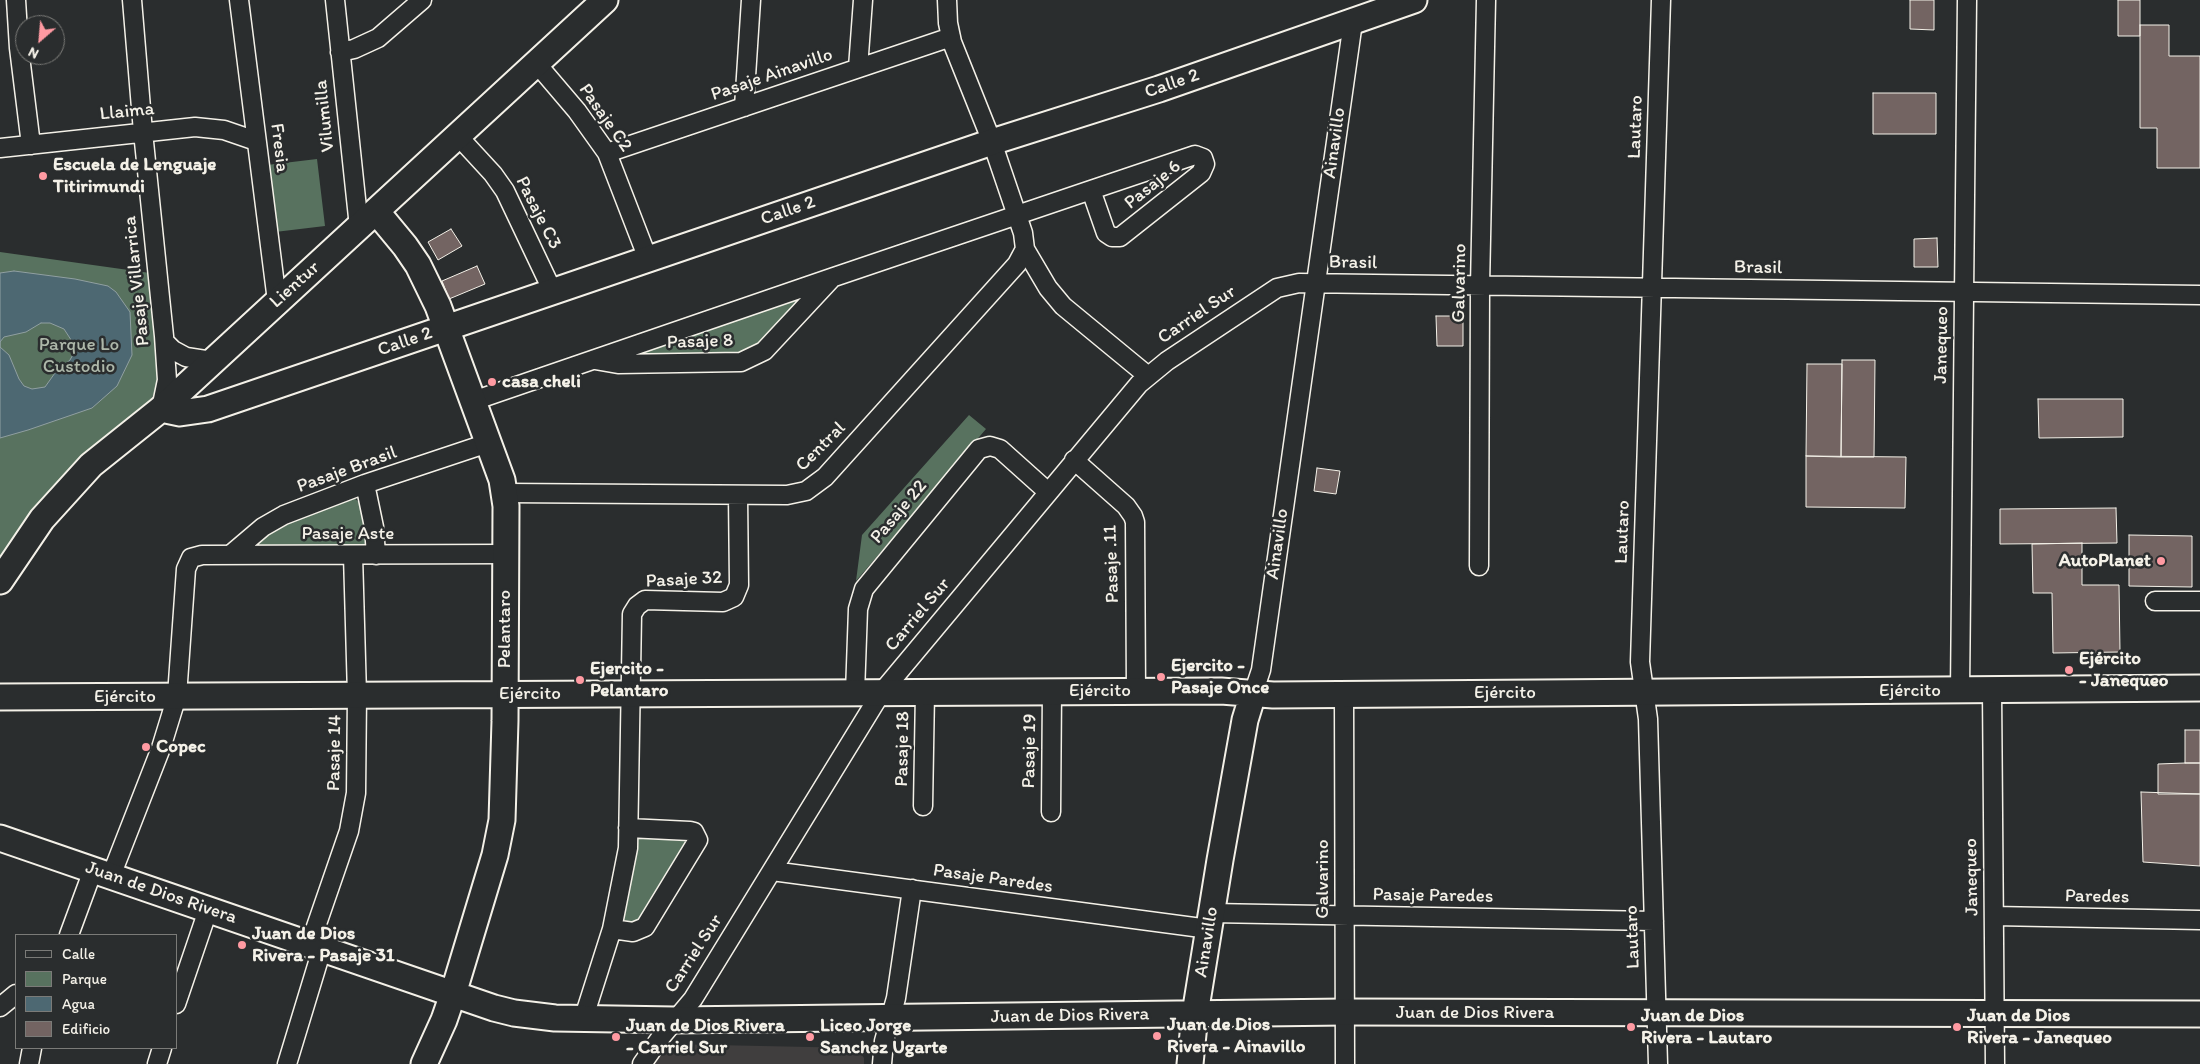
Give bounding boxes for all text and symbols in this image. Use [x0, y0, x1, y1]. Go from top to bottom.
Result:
north arrow [15, 15, 65, 65]
text: N [25, 43, 41, 63]
street label: Pasaje Ainavillo [708, 44, 836, 106]
street label: Calle 2 [1142, 64, 1202, 104]
street label: Vilumilla [310, 79, 340, 153]
street label: Pasaje C2 [573, 79, 637, 157]
street label: Lautaro [1623, 95, 1649, 159]
street label: Llaima [99, 98, 155, 126]
street label: Ainavillo [1319, 106, 1351, 180]
street label: Fresia [265, 122, 293, 174]
place label: Escuela de Lenguaje Titirimundi [53, 154, 216, 198]
street label: Pasaje 6 [1120, 155, 1186, 215]
marker: Escuela de Lenguaje Titirimundi [37, 170, 49, 182]
street label: Pasaje C3 [510, 173, 566, 253]
street label: Calle 2 [758, 191, 818, 231]
street label: Pasaje Villarrica [119, 215, 155, 347]
street label: Galvarino [1448, 243, 1472, 323]
street label: Brasil [1329, 251, 1377, 275]
street label: Brasil [1734, 256, 1782, 280]
street label: Lientur [265, 257, 325, 313]
street label: Carriel Sur [1154, 281, 1240, 349]
street label: Janequeo [1930, 306, 1954, 384]
street label: Calle 2 [375, 322, 435, 362]
street label: Pasaje 8 [666, 329, 734, 355]
park label: Parque Lo Custodio [39, 334, 119, 378]
place label: casa cheli [502, 371, 581, 393]
marker: casa cheli [486, 376, 498, 388]
street label: Central [791, 417, 851, 477]
street label: Pasaje Brasil [294, 441, 400, 499]
street label: Pasaje 22 [866, 476, 932, 548]
street label: Lautaro [1610, 500, 1636, 564]
street label: Ainavillo [1262, 507, 1294, 581]
street label: Pasaje Aste [302, 523, 394, 545]
street label: Pasaje .11 [1099, 524, 1125, 604]
place label: AutoPlanet [2059, 550, 2151, 572]
marker: AutoPlanet [2155, 555, 2167, 567]
street label: Pasaje 32 [645, 567, 723, 593]
street label: Carriel Sur [881, 573, 955, 657]
street label: Pelantaro [494, 590, 516, 668]
place label: Ejército - Janequeo [2079, 648, 2168, 692]
place label: Ejercito - Pasaje Once [1171, 655, 1269, 699]
place label: Ejercito - Pelantaro [590, 658, 668, 702]
marker: Ejército - Janequeo [2063, 664, 2075, 676]
marker: Ejercito - Pasaje Once [1155, 671, 1167, 683]
marker: Ejercito - Pelantaro [574, 674, 586, 686]
street label: Ejército [1069, 680, 1131, 702]
street label: Ejército [1879, 680, 1941, 702]
street label: Ejército [1474, 682, 1536, 704]
street label: Ejército [499, 683, 561, 705]
street label: Ejército [94, 686, 156, 708]
street label: Pasaje 18 [891, 711, 915, 787]
street label: Pasaje 19 [1018, 713, 1042, 789]
street label: Pasaje 14 [323, 715, 347, 791]
place label: Copec [156, 736, 206, 758]
marker: Copec [140, 741, 152, 753]
street label: Janequeo [1960, 838, 1984, 916]
street label: Galvarino [1312, 839, 1334, 919]
street label: Juan de Dios Rivera [82, 856, 240, 930]
street label: Pasaje Paredes [932, 859, 1054, 899]
street label: Pasaje Paredes [1372, 884, 1494, 908]
street label: Paredes [2065, 885, 2129, 909]
street label: Ainavillo [1190, 905, 1224, 979]
street label: Lautaro [1620, 905, 1646, 969]
street label: Carriel Sur [660, 910, 728, 998]
place label: Juan de Dios Rivera - Pasaje 31 [252, 923, 395, 967]
legend [15, 934, 178, 1049]
marker: Juan de Dios Rivera - Pasaje 31 [236, 939, 248, 951]
text: Calle [62, 945, 95, 963]
text: Parque [62, 970, 107, 988]
text: Agua [62, 995, 95, 1013]
street label: Juan de Dios Rivera [1396, 1002, 1554, 1024]
street label: Juan de Dios Rivera [990, 1003, 1150, 1029]
place label: Juan de Dios Rivera - Lautaro [1641, 1005, 1772, 1049]
place label: Juan de Dios Rivera - Janequeo [1967, 1005, 2112, 1049]
place label: Juan de Dios Rivera - Ainavillo [1167, 1014, 1306, 1058]
place label: Juan de Dios Rivera - Carriel Sur [626, 1015, 785, 1059]
place label: Liceo Jorge Sanchez Ugarte [820, 1015, 948, 1059]
text: Edificio [62, 1020, 110, 1038]
marker: Juan de Dios Rivera - Lautaro [1625, 1021, 1637, 1033]
marker: Juan de Dios Rivera - Janequeo [1951, 1021, 1963, 1033]
marker: Juan de Dios Rivera - Ainavillo [1151, 1030, 1163, 1042]
marker: Juan de Dios Rivera - Carriel Sur [610, 1031, 622, 1043]
marker: Liceo Jorge Sanchez Ugarte [804, 1031, 816, 1043]

